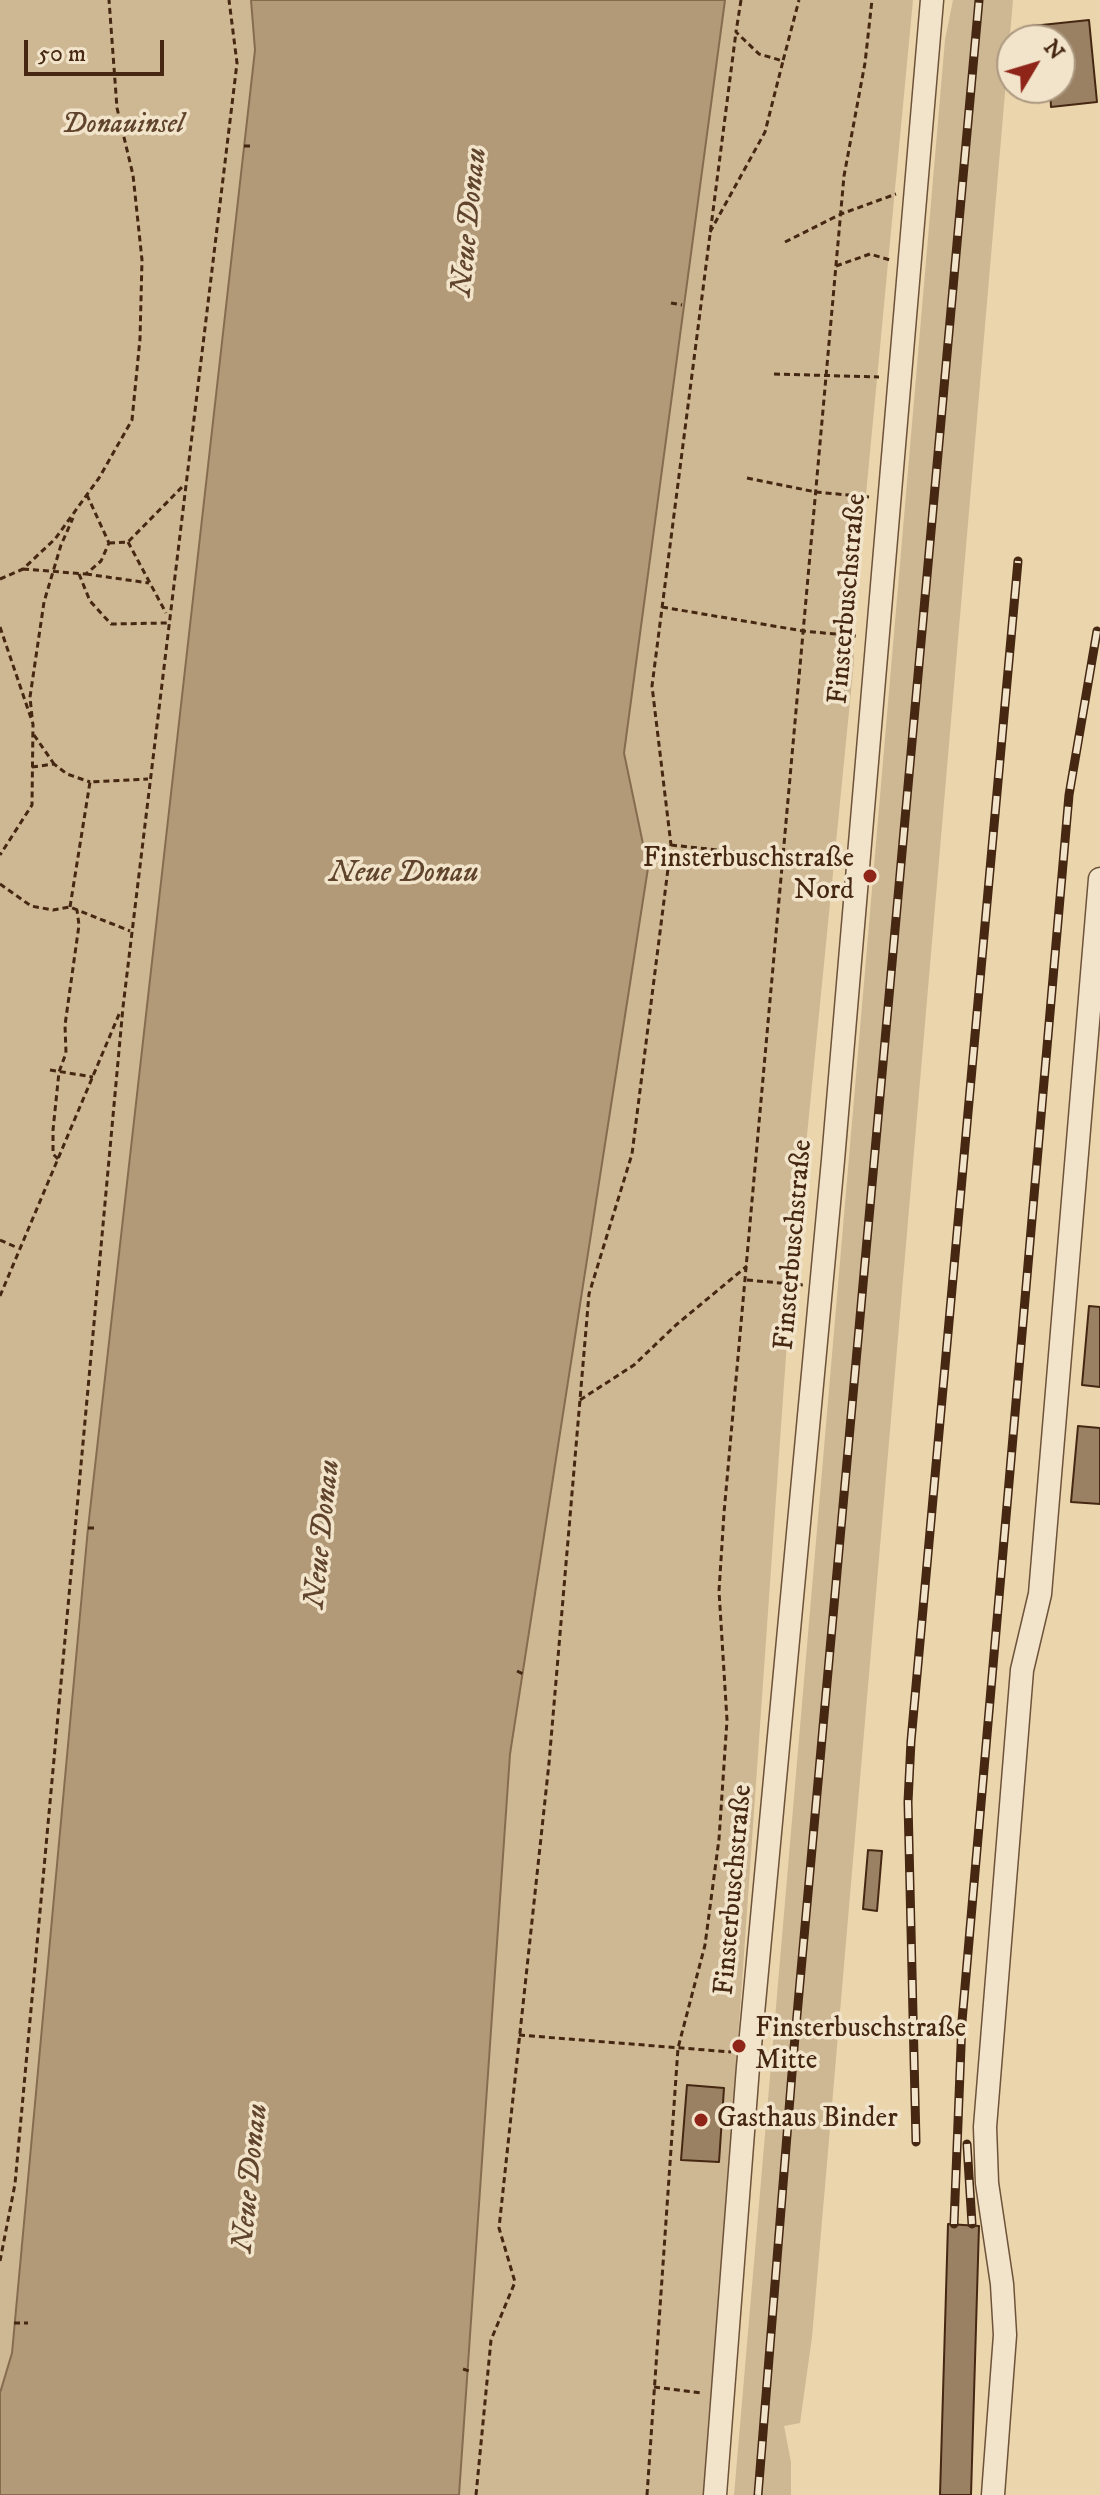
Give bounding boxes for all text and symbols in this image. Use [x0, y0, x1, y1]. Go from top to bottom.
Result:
scale bar [28, 24, 168, 74]
north arrow [996, 24, 1076, 104]
text: N [1038, 35, 1070, 66]
text: 50 m [38, 39, 86, 69]
park label: Donauinsel [62, 109, 184, 143]
water label: Neue Donau [445, 146, 497, 298]
street label: Finsterbuschstraße [823, 492, 875, 706]
place label: Finsterbuschstraße Nord [643, 843, 854, 909]
water label: Neue Donau [329, 857, 479, 893]
marker: Finsterbuschstraße Nord [861, 867, 879, 885]
street label: Finsterbuschstraße [769, 1138, 821, 1352]
water label: Neue Donau [298, 1458, 350, 1610]
street label: Finsterbuschstraße [709, 1783, 761, 1997]
place label: Finsterbuschstraße Mitte [755, 2013, 966, 2079]
marker: Finsterbuschstraße Mitte [730, 2037, 748, 2055]
water label: Neue Donau [226, 2102, 278, 2254]
place label: Gasthaus Binder [717, 2103, 898, 2137]
marker: Gasthaus Binder [692, 2111, 710, 2129]

